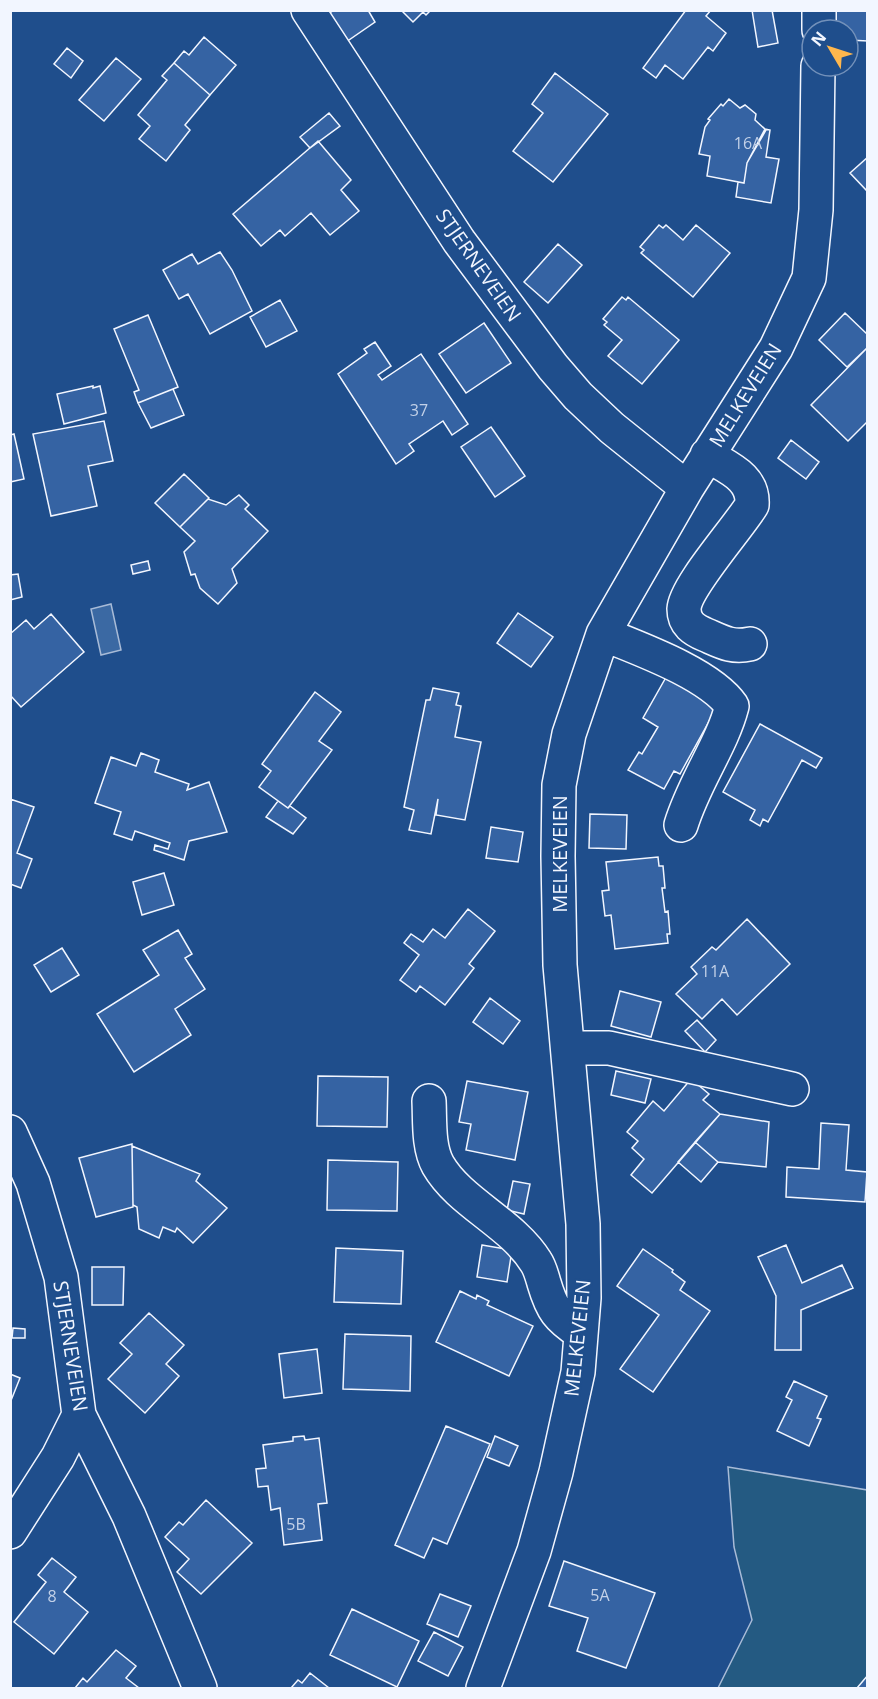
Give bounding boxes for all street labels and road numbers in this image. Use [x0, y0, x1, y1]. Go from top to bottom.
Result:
street label: STJERNEVEIEN [430, 203, 528, 327]
street label: MELKEVEIEN [702, 338, 788, 452]
street label: MELKEVEIEN [546, 795, 573, 913]
street label: MELKEVEIEN [557, 1278, 597, 1398]
street label: STJERNEVEIEN [47, 1279, 95, 1413]

